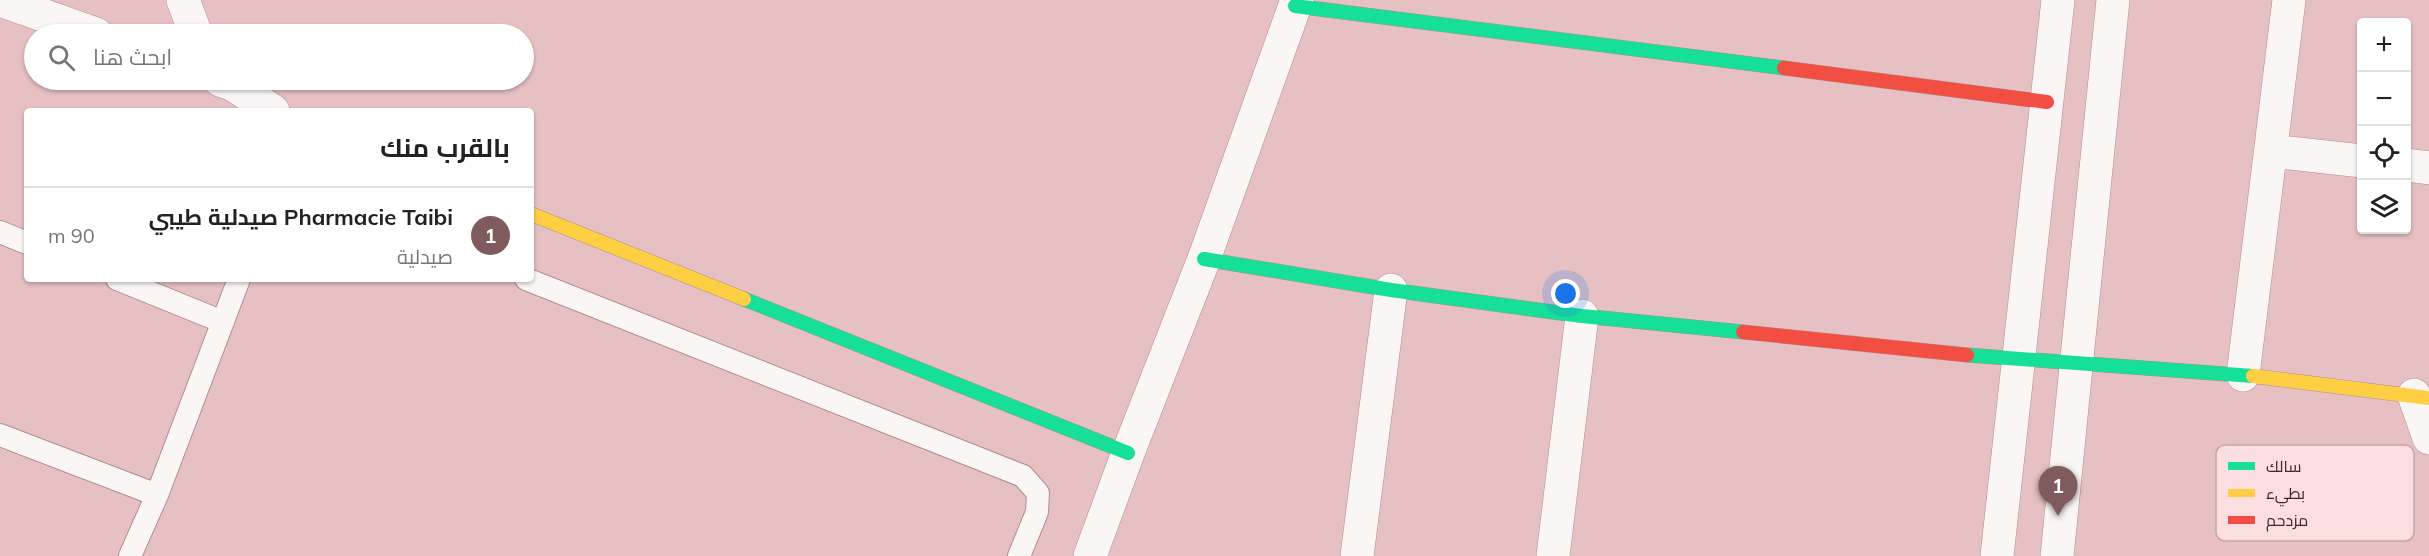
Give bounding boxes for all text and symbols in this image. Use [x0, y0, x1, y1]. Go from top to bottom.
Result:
map controls [2357, 18, 2411, 234]
button: + [2357, 18, 2411, 72]
search box [24, 24, 534, 90]
icon: search [45, 41, 78, 74]
text: ابحث هنا [93, 43, 172, 71]
button: − [2357, 72, 2411, 126]
button: locate [2357, 126, 2411, 180]
text: بالقرب منك [380, 131, 510, 164]
button: layers [2357, 180, 2411, 234]
text: Pharmacie Taibi صيدلية طيبي [149, 203, 453, 231]
text: 90 m [48, 223, 95, 248]
text: 1 [485, 223, 497, 248]
text: صيدلية [397, 244, 453, 269]
your location [1551, 279, 1580, 308]
legend [2216, 445, 2414, 541]
text: سالك [2266, 456, 2301, 476]
pin: 1 [2038, 466, 2078, 516]
text: بطيء [2266, 483, 2305, 507]
text: مزدحم [2266, 510, 2308, 532]

